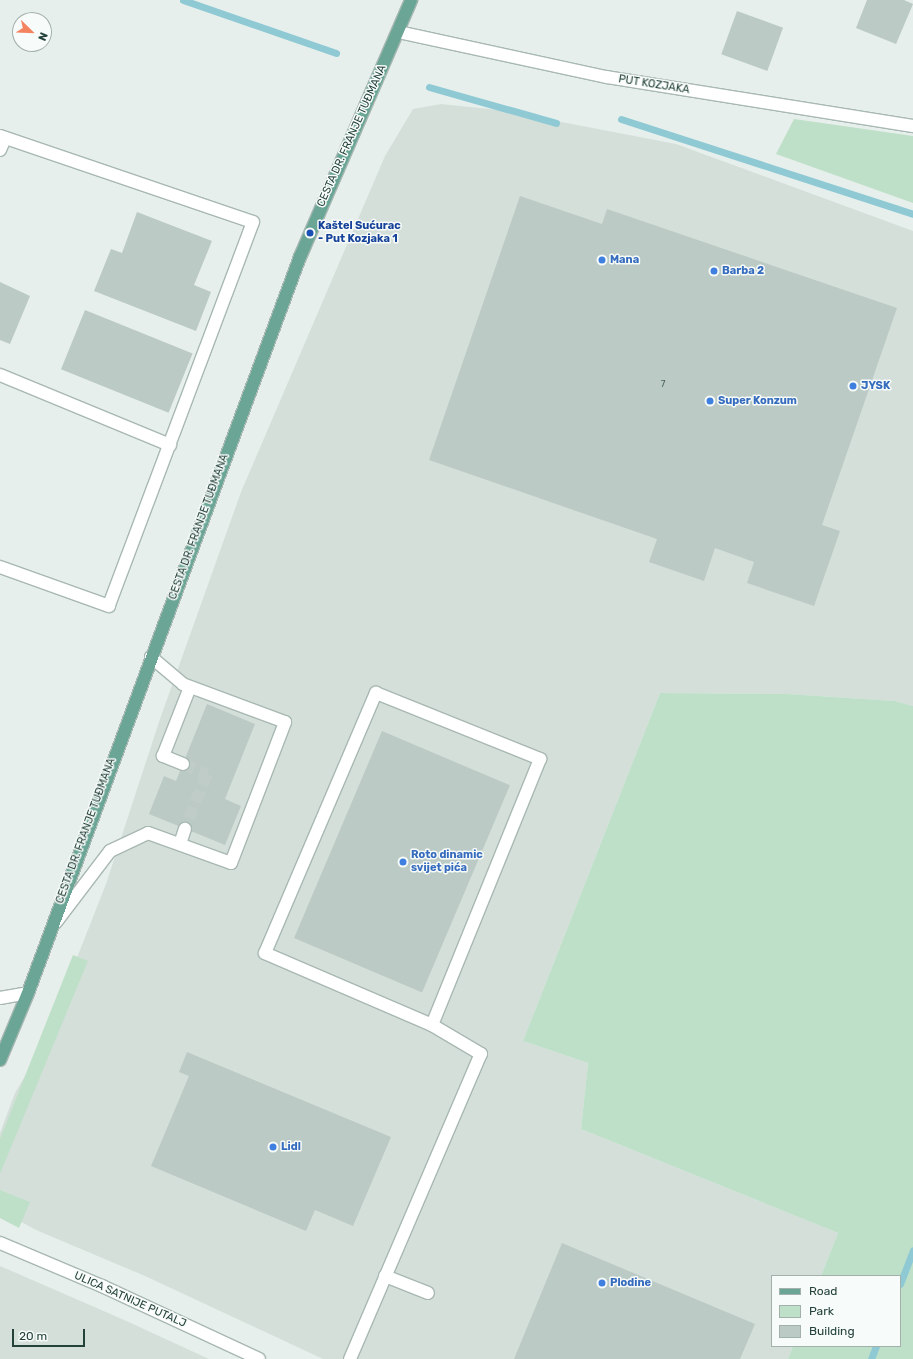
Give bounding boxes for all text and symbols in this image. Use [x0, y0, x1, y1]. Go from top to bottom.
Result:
north arrow [12, 12, 52, 52]
text: N [35, 30, 50, 43]
street label: CESTA DR. FRANJE TUĐMANA [315, 63, 389, 209]
street label: PUT KOZJAKA [617, 73, 691, 97]
place label: Kaštel Sućurac - Put Kozjaka 1 [318, 220, 401, 246]
marker: Kaštel Sućurac - Put Kozjaka 1 [305, 228, 315, 238]
place label: Mana [610, 253, 639, 267]
marker: Mana [597, 255, 607, 265]
place label: Barba 2 [722, 264, 764, 278]
marker: Barba 2 [709, 266, 719, 276]
house number: 7 [661, 379, 665, 389]
place label: JYSK [861, 379, 890, 393]
marker: JYSK [848, 381, 858, 391]
place label: Super Konzum [718, 394, 797, 408]
marker: Super Konzum [705, 396, 715, 406]
street label: CESTA DR. FRANJE TUĐMANA [166, 452, 232, 602]
street label: CESTA DR. FRANJE TUĐMANA [53, 756, 119, 906]
place label: Roto dinamic svijet pića [411, 849, 483, 875]
marker: Roto dinamic svijet pića [398, 857, 408, 867]
place label: Lidl [281, 1140, 301, 1154]
marker: Lidl [268, 1142, 278, 1152]
street label: ULICA SATNIJE PUTALJ [72, 1269, 188, 1331]
legend [771, 1275, 901, 1347]
place label: Plodine [610, 1276, 651, 1290]
marker: Plodine [597, 1278, 607, 1288]
text: Road [809, 1284, 837, 1298]
text: Park [809, 1304, 834, 1318]
scale bar [14, 1321, 87, 1347]
text: Building [809, 1324, 855, 1338]
text: 20 m [19, 1329, 47, 1343]

